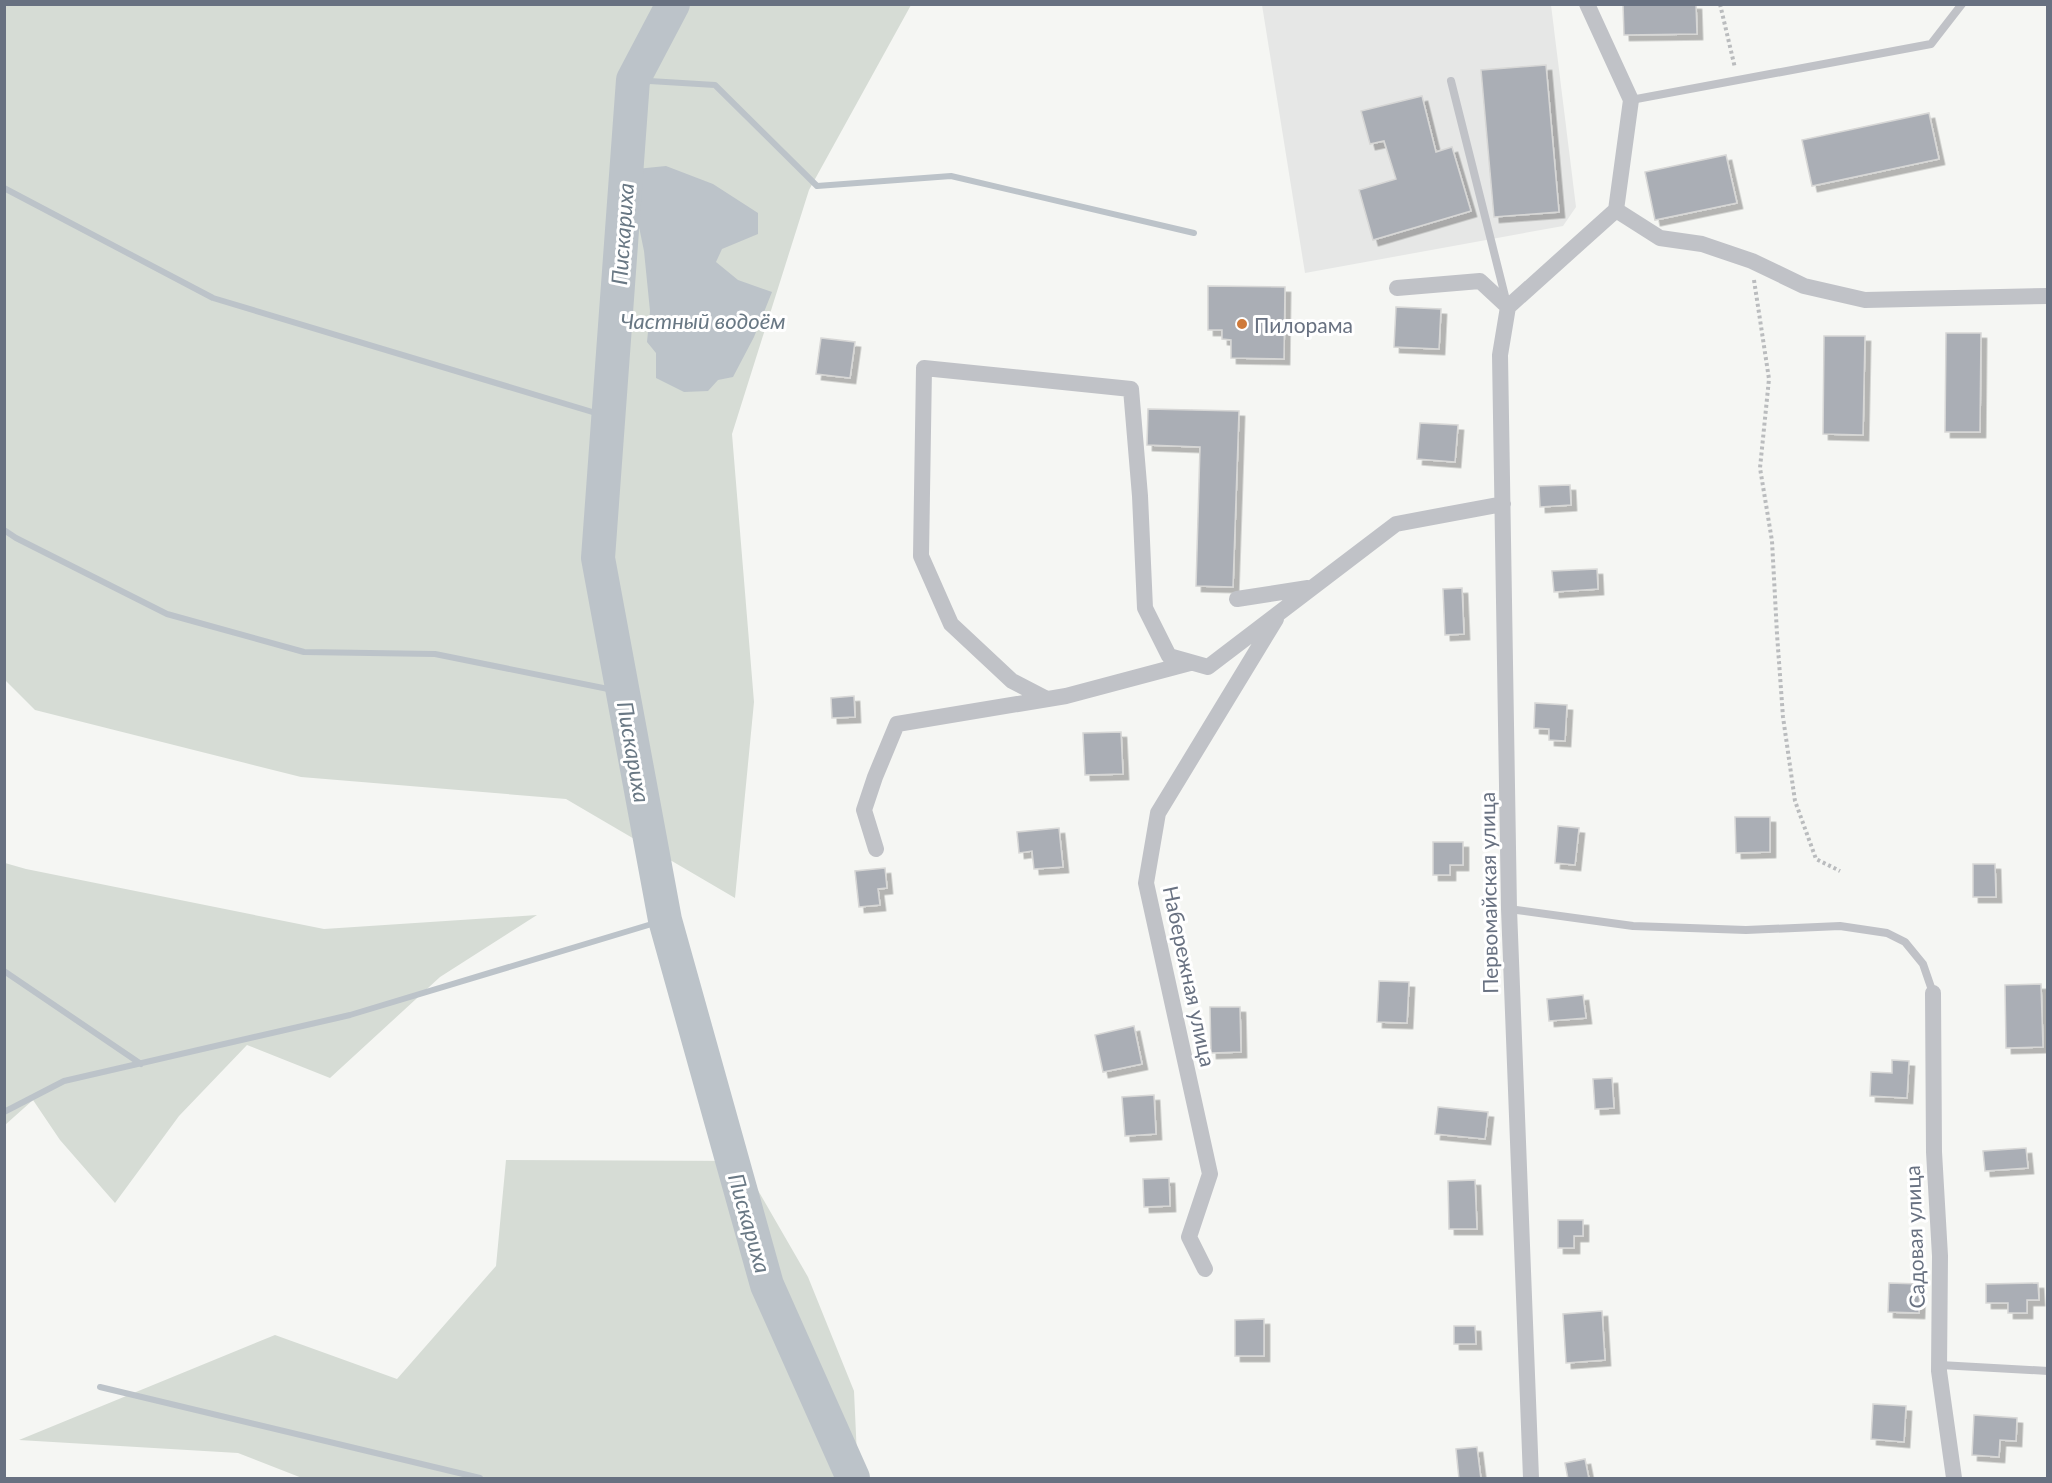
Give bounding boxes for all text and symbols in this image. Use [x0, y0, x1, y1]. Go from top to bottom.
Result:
water label: Пискариха [605, 182, 639, 286]
water label: Частный водоём [620, 307, 786, 334]
place label: Пилорама [1254, 312, 1353, 337]
marker: Пилорама [1235, 317, 1249, 331]
water label: Пискариха [612, 699, 656, 805]
street label: Первомайская улица [1474, 792, 1502, 994]
street label: Набережная улица [1159, 883, 1221, 1069]
street label: Садовая улица [1899, 1165, 1929, 1309]
water label: Пискариха [723, 1170, 777, 1276]

